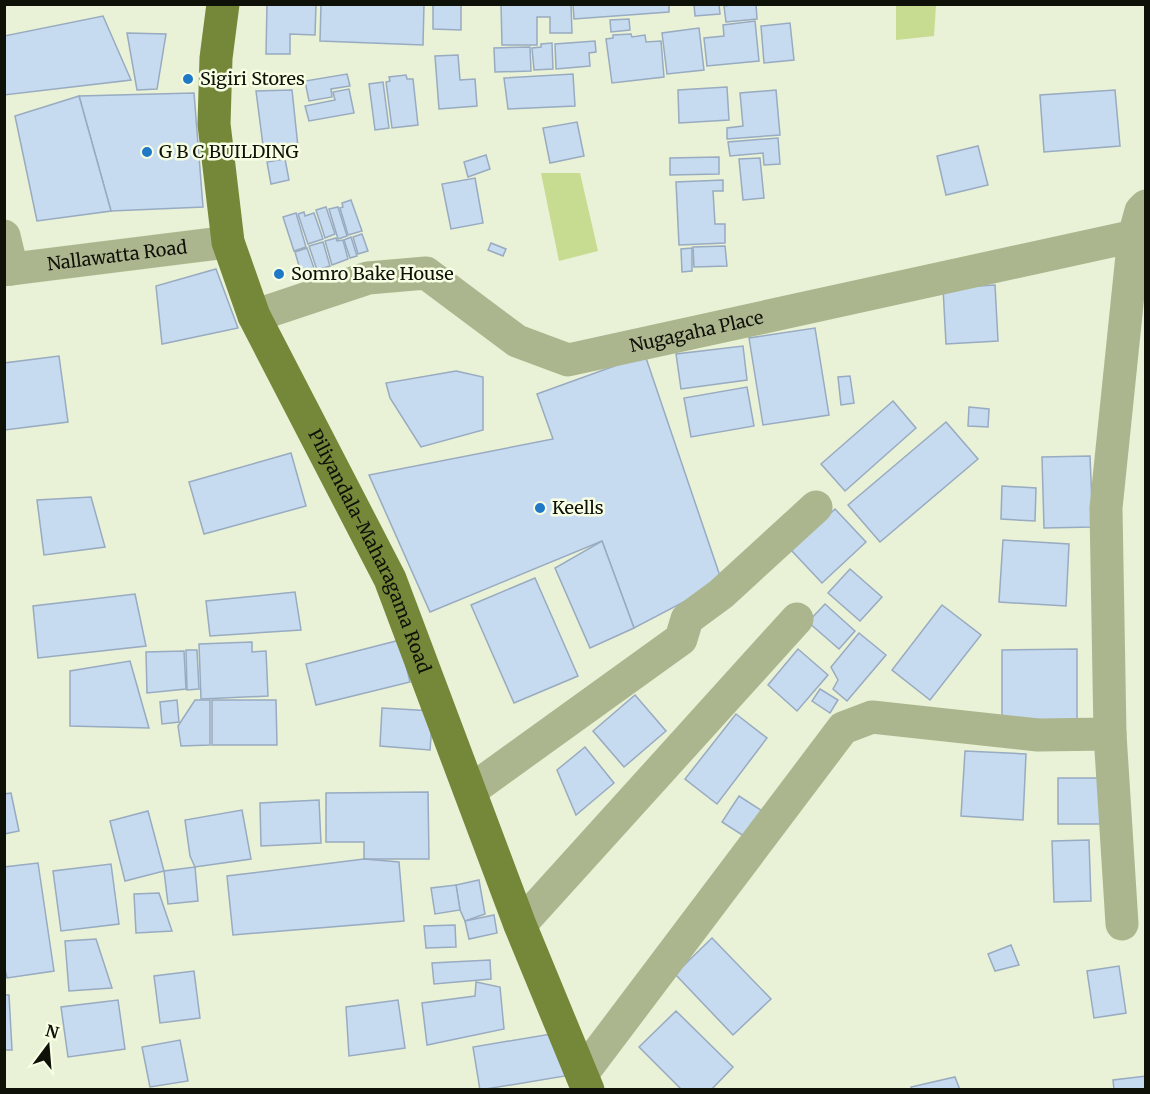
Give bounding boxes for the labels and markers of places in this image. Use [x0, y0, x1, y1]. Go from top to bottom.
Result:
place label: Sigiri Stores [200, 67, 305, 90]
marker: Sigiri Stores [181, 72, 195, 86]
place label: G B C BUILDING [159, 140, 299, 163]
marker: G B C BUILDING [140, 145, 154, 159]
place label: Somro Bake House [291, 262, 454, 285]
marker: Somro Bake House [272, 267, 286, 281]
place label: Keells [552, 496, 604, 519]
marker: Keells [533, 501, 547, 515]

